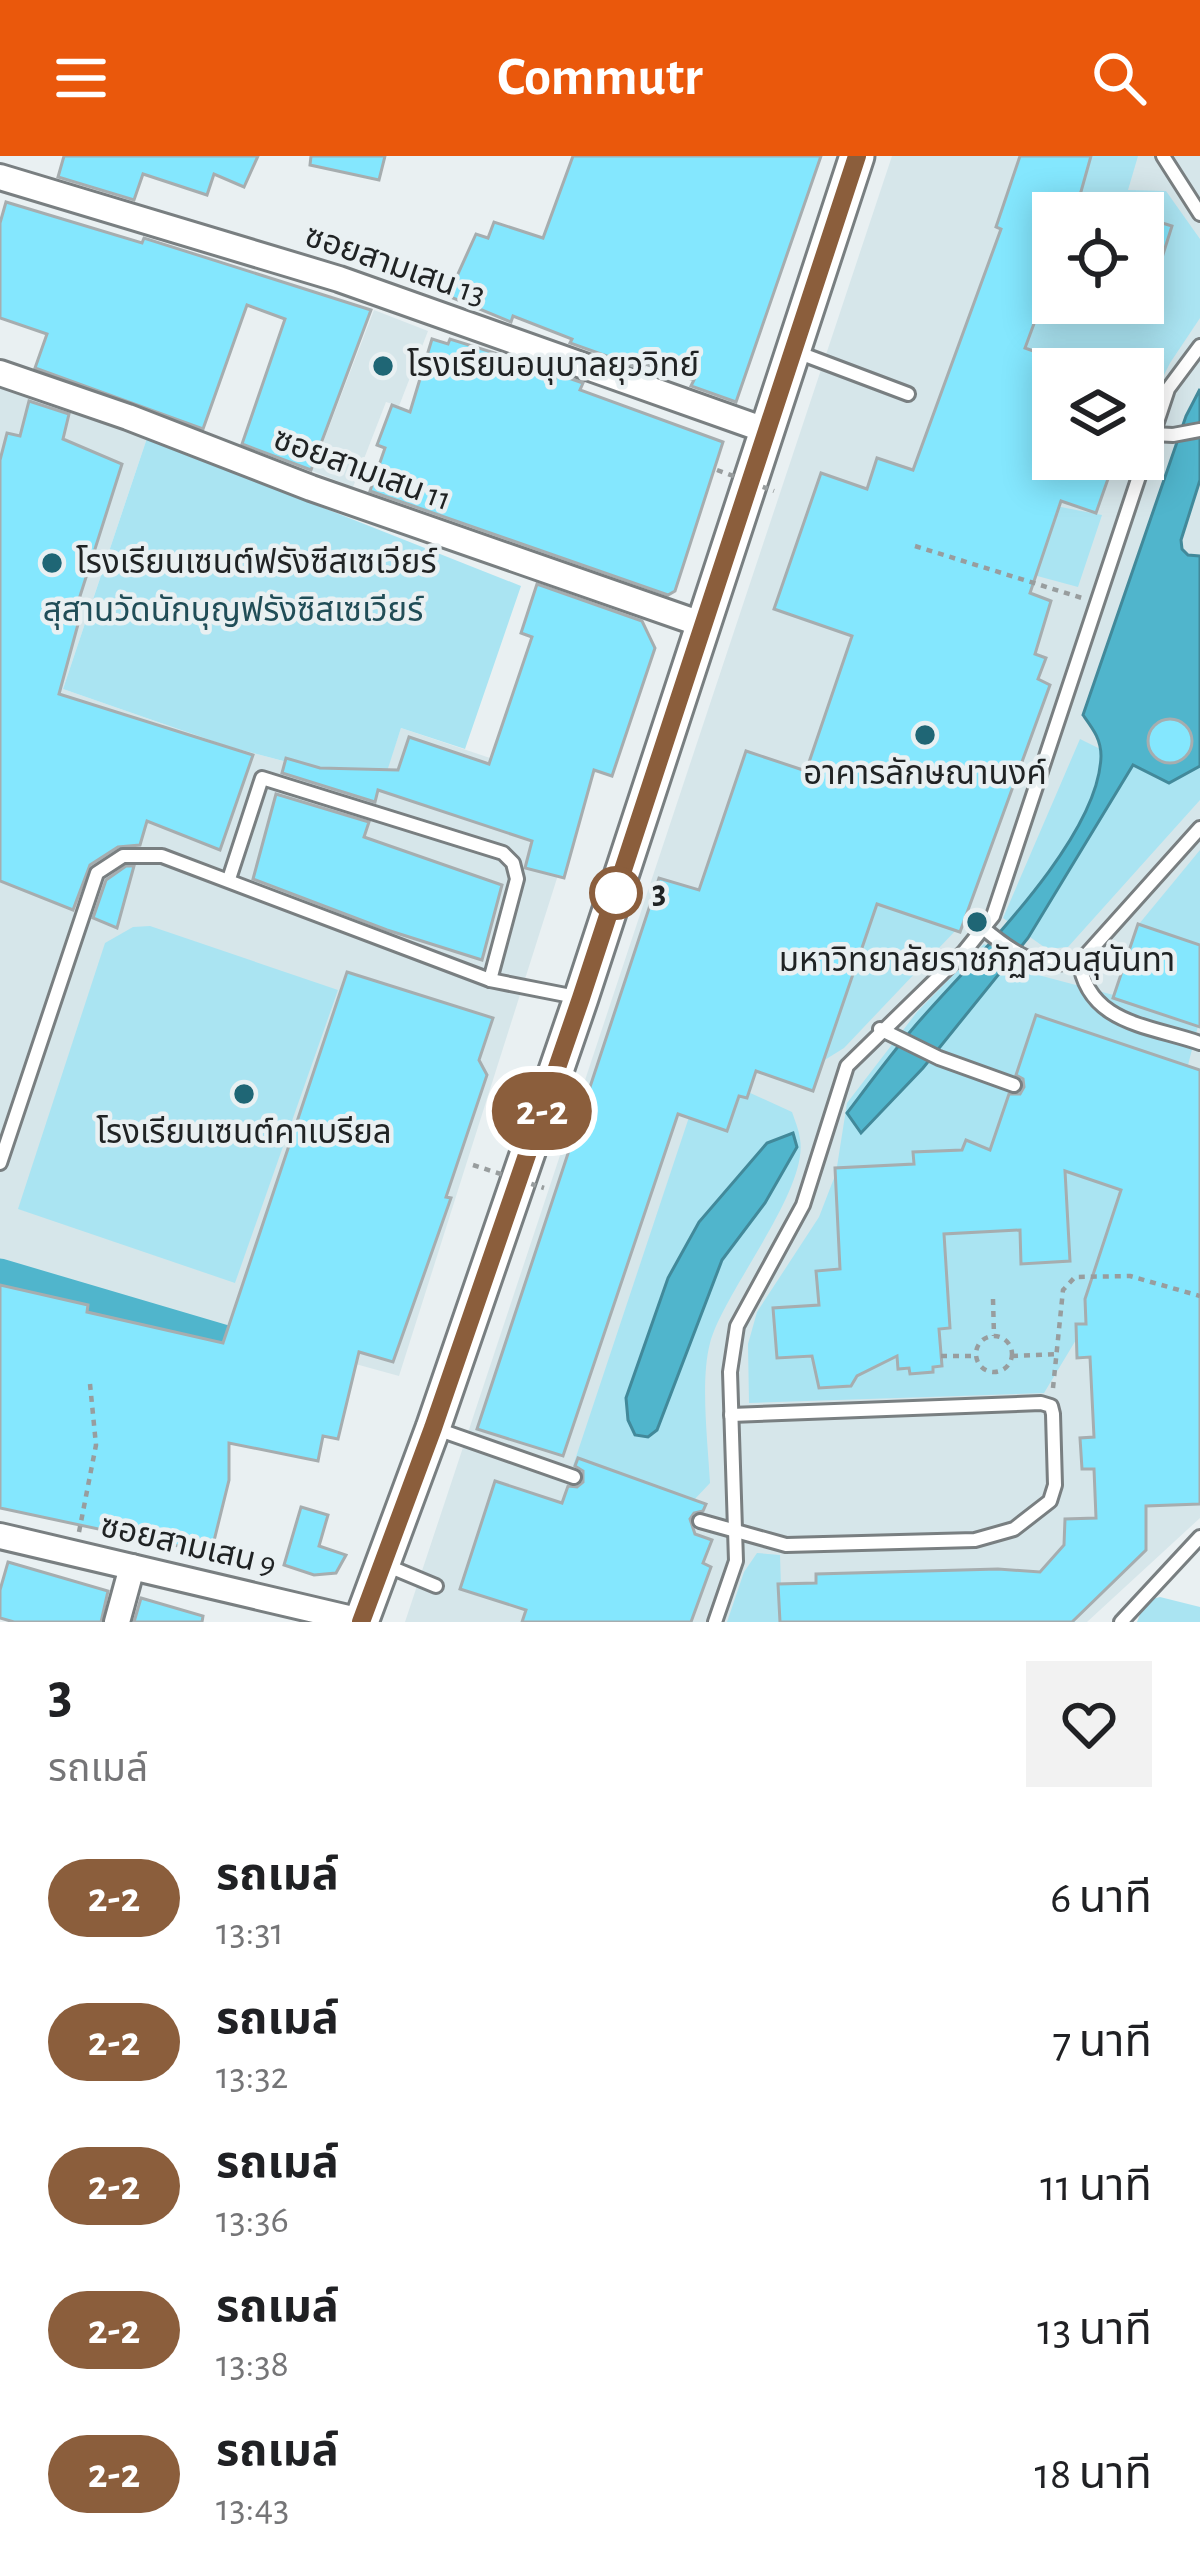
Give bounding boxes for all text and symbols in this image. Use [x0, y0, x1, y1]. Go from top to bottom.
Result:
icon: menu [48, 45, 114, 111]
icon: search [1086, 45, 1152, 111]
text: Commutr [497, 51, 703, 105]
map controls [1032, 192, 1164, 480]
button: locate [1032, 192, 1164, 324]
street label: ซอยสามเสน 13 [301, 220, 489, 312]
place label: โรงเรียนอนุบาลยุววิทย์ [407, 348, 699, 385]
button: layers [1032, 348, 1164, 480]
marker: โรงเรียนอนุบาลยุววิทย์ [370, 353, 396, 379]
street label: ซอยสามเสน 11 [269, 423, 455, 517]
place label: โรงเรียนเซนต์ฟรังซีสเซเวียร์ [76, 545, 438, 580]
marker: โรงเรียนเซนต์ฟรังซีสเซเวียร์ [39, 550, 65, 576]
park label: สุสานวัดนักบุญฟรังซิสเซเวียร์ [43, 594, 425, 630]
marker: อาคารลักษณานงค์ [912, 722, 938, 748]
place label: อาคารลักษณานงค์ [803, 757, 1047, 791]
marker: 3 [591, 868, 641, 918]
place label: 3 [652, 877, 666, 910]
marker: มหาวิทยาลัยราชภัฏสวนสุนันทา [964, 909, 990, 935]
place label: มหาวิทยาลัยราชภัฏสวนสุนันทา [779, 944, 1175, 980]
line badge: 2-2 [473, 1072, 611, 1150]
marker: โรงเรียนเซนต์คาเบรียล [231, 1081, 257, 1107]
text: 2-2 [516, 1090, 568, 1132]
place label: โรงเรียนเซนต์คาเบรียล [96, 1115, 392, 1150]
street label: ซอยสามเสน 9 [97, 1510, 279, 1582]
button: heart [1026, 1661, 1152, 1787]
text: 3 [48, 1666, 73, 1723]
text: รถเมล์ [48, 1750, 148, 1789]
text: รถเมล์ [216, 1853, 339, 1898]
text: 6 นาที [1050, 1876, 1152, 1921]
text: 2-2 [88, 1877, 140, 1919]
text: 13:31 [216, 1913, 284, 1952]
text: รถเมล์ [216, 1997, 339, 2042]
text: 7 นาที [1053, 2020, 1152, 2065]
text: 2-2 [88, 2021, 140, 2063]
text: 13:32 [216, 2057, 288, 2096]
text: รถเมล์ [216, 2141, 339, 2186]
text: 11 นาที [1040, 2164, 1152, 2209]
text: 2-2 [88, 2165, 140, 2207]
text: 13:36 [216, 2201, 289, 2240]
text: รถเมล์ [216, 2285, 339, 2330]
text: 13 นาที [1037, 2308, 1152, 2353]
text: 2-2 [88, 2309, 140, 2351]
text: 13:38 [216, 2345, 289, 2384]
text: รถเมล์ [216, 2429, 339, 2474]
text: 18 นาที [1035, 2452, 1152, 2497]
text: 2-2 [88, 2453, 140, 2495]
text: 13:43 [216, 2489, 289, 2528]

